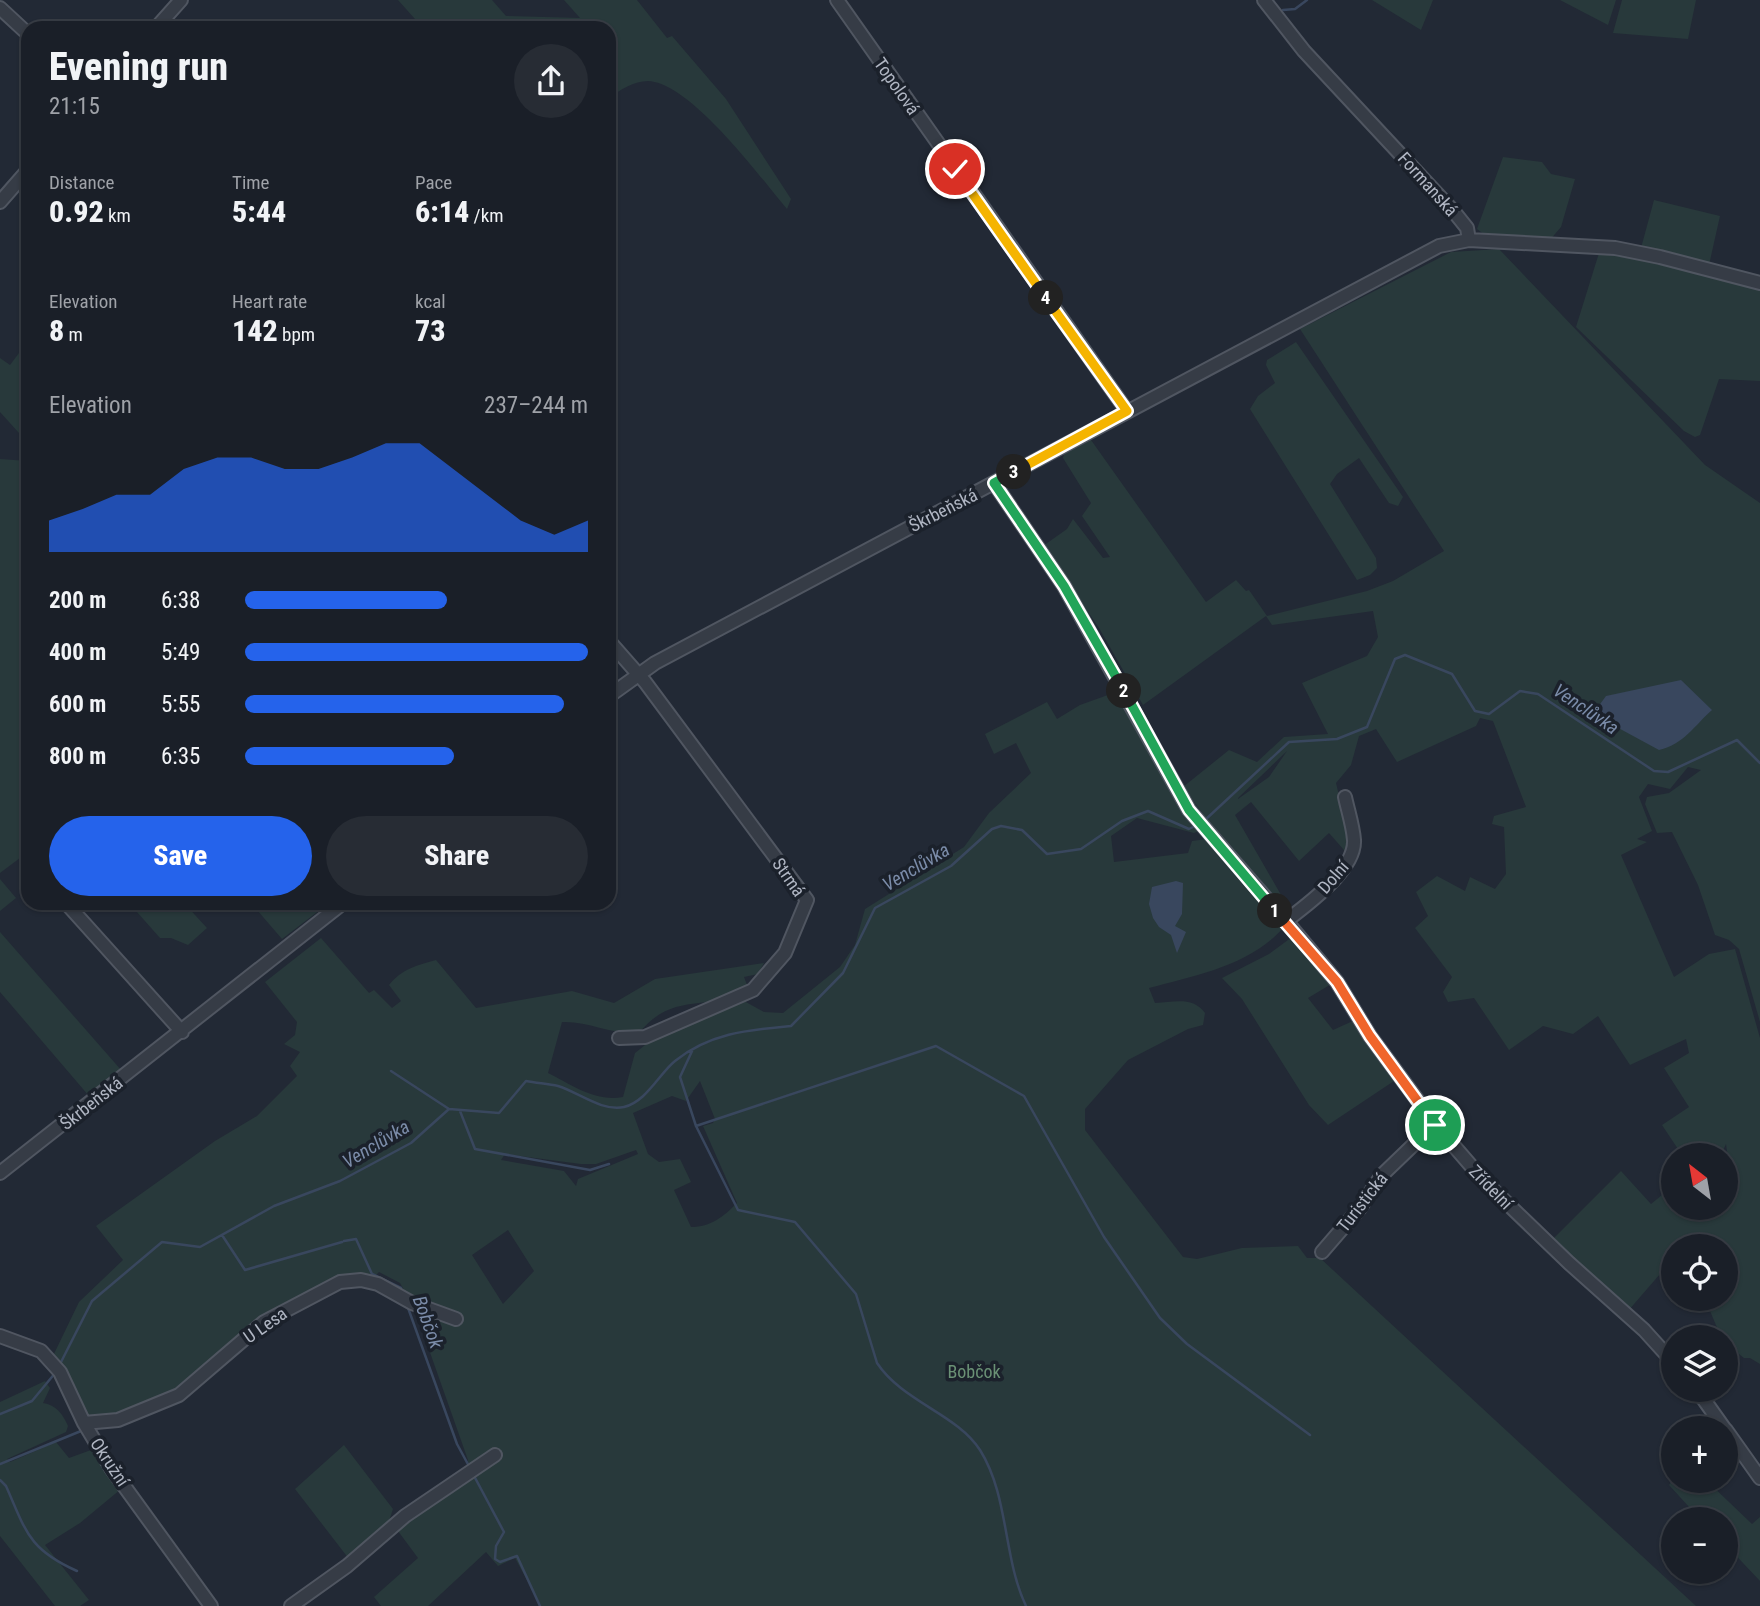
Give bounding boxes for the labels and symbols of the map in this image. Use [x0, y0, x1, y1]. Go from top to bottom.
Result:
street label: Topolová [870, 53, 924, 119]
pin [925, 139, 985, 199]
street label: Formanská [1394, 148, 1462, 220]
pin: 4 [1028, 280, 1064, 316]
pin: 3 [996, 454, 1032, 490]
street label: Škrbeňská [905, 484, 981, 536]
pin: 2 [1106, 674, 1142, 708]
water label: Venclůvka [1549, 679, 1623, 739]
water label: Venclůvka [878, 838, 954, 896]
street label: Strmá [768, 854, 810, 900]
street label: Dolní [1313, 856, 1353, 898]
pin: 1 [1258, 894, 1292, 928]
street label: Škrbeňská [55, 1072, 127, 1134]
pin [1405, 1095, 1465, 1155]
water label: Venclůvka [338, 1115, 414, 1173]
north arrow [1661, 1143, 1738, 1220]
street label: Zřídelní [1465, 1160, 1518, 1214]
street label: Turistická [1332, 1168, 1392, 1236]
water label: Bobčok [408, 1292, 448, 1352]
street label: U Lesa [239, 1303, 291, 1347]
park label: Bobčok [947, 1361, 1001, 1382]
street label: Okružní [86, 1434, 134, 1491]

